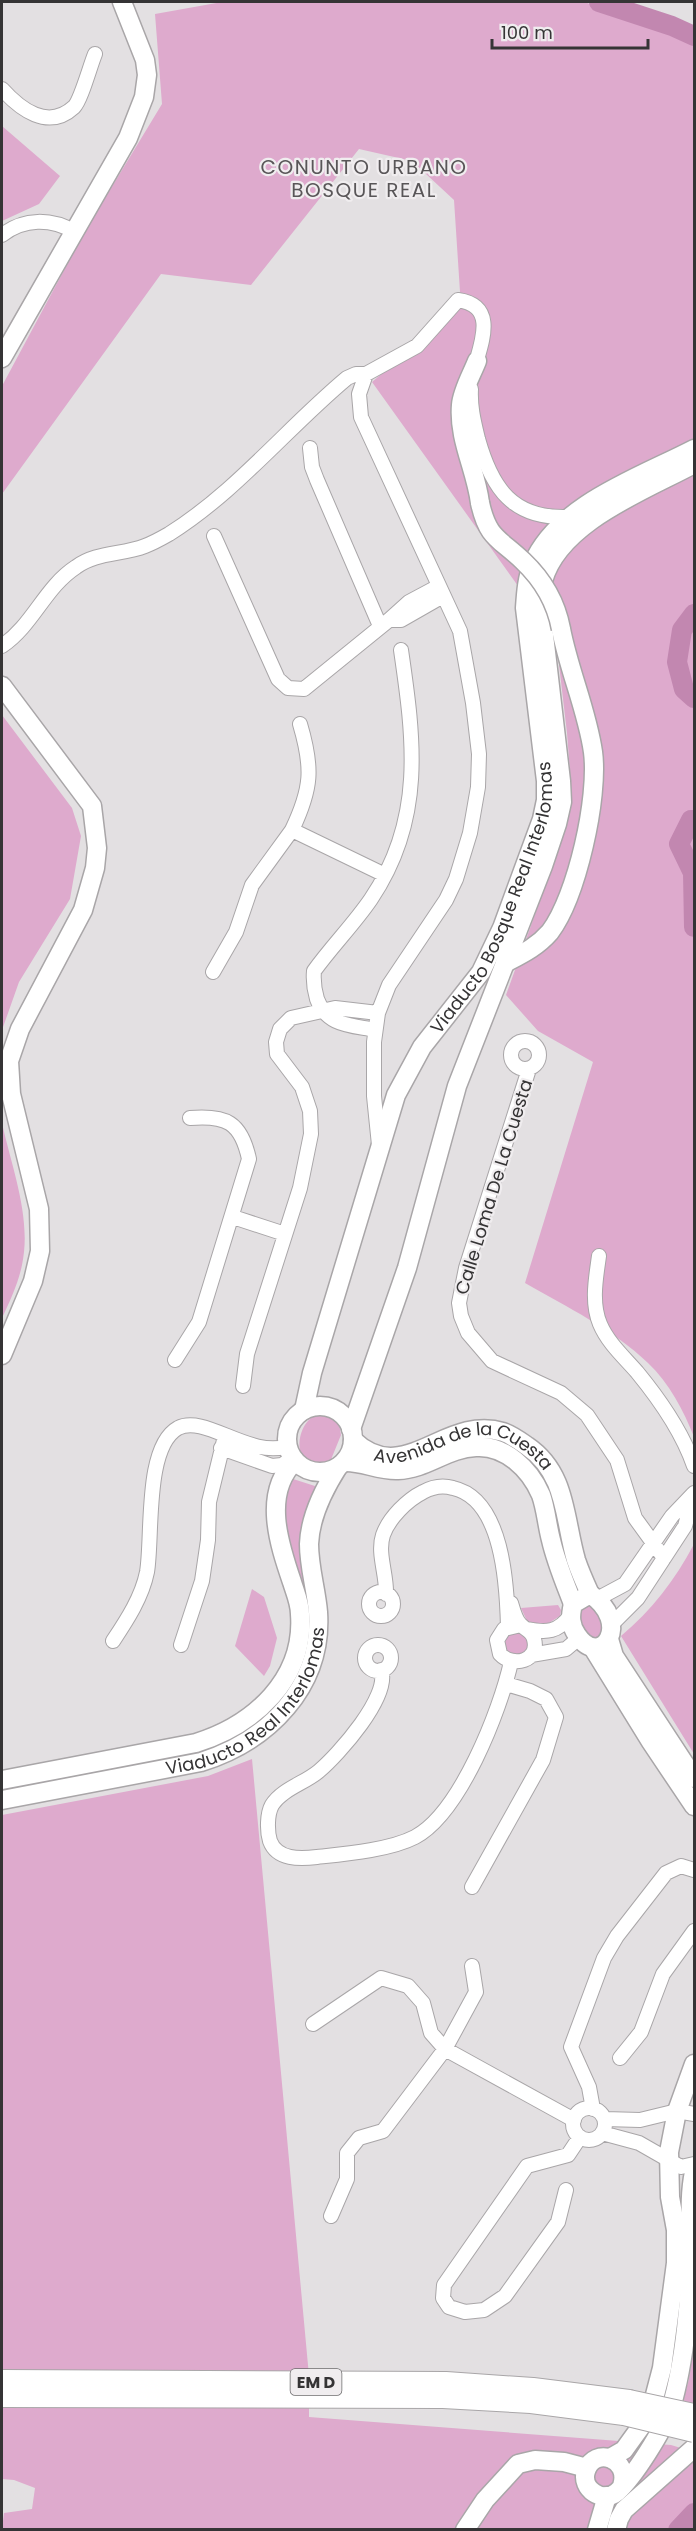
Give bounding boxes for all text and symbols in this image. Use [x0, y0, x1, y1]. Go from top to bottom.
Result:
scale bar [492, 12, 648, 50]
text: 100 m [501, 20, 553, 45]
district label: CONUNTO URBANO BOSQUE REAL [261, 153, 467, 204]
street label: Viaducto Bosque Real Interlomas [424, 760, 558, 1039]
street label: Calle Loma De La Cuesta [449, 1076, 538, 1298]
street label: Avenida de la Cuesta [371, 1416, 559, 1475]
street label: Viaducto Real Interlomas [163, 1626, 330, 1781]
road number: EM D [290, 2369, 342, 2395]

